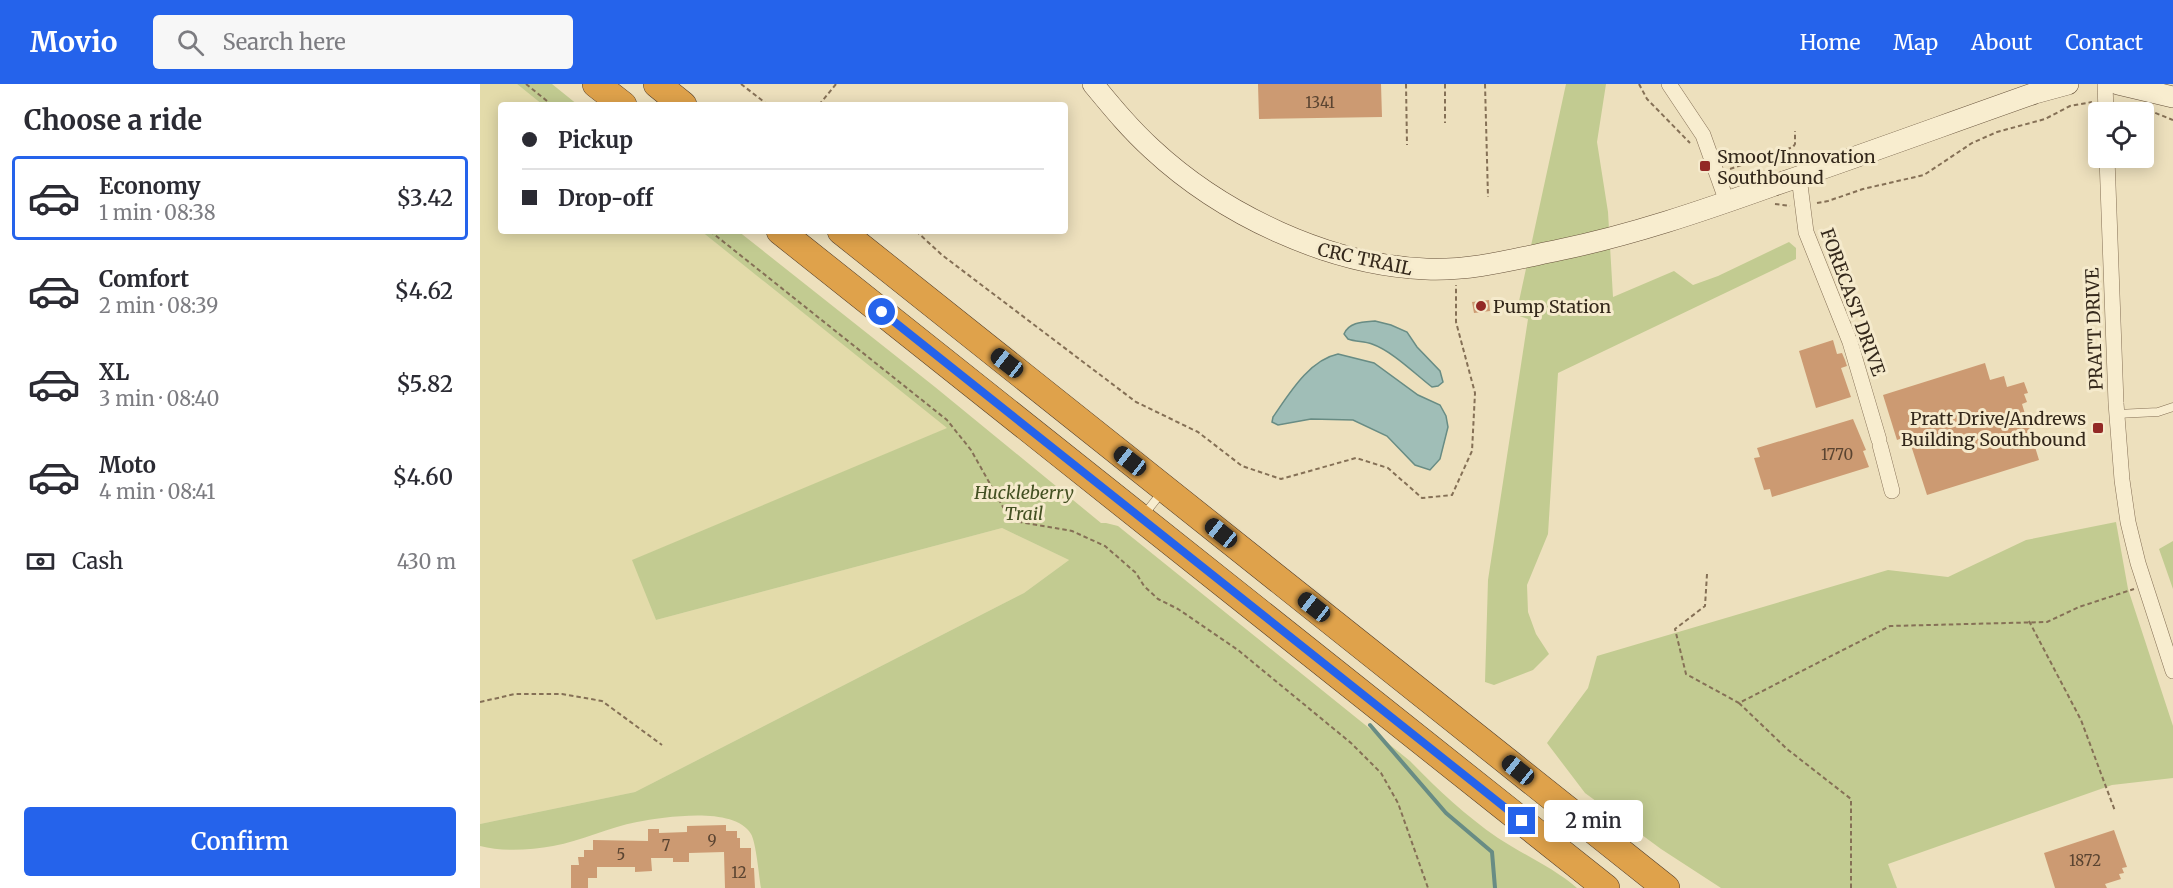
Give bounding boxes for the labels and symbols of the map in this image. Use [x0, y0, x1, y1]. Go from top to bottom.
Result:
house number: 1341 [1305, 93, 1335, 112]
place label: Smoot/Innovation Southbound [1717, 145, 1876, 189]
marker: Smoot/Innovation Southbound [1698, 159, 1712, 173]
street label: FORECAST DRIVE [1816, 225, 1891, 380]
street label: CRC TRAIL [1316, 238, 1414, 280]
street label: PRATT DRIVE [2080, 267, 2108, 391]
place label: Pump Station [1493, 295, 1611, 318]
route start [868, 298, 895, 325]
marker: Pump Station [1474, 299, 1488, 313]
car [987, 345, 1027, 381]
place label: Pratt Drive/Andrews Building Southbound [1901, 407, 2086, 451]
marker: Pratt Drive/Andrews Building Southbound [2091, 421, 2105, 435]
car [1110, 443, 1150, 479]
house number: 1770 [1821, 445, 1853, 464]
park label: Huckleberry Trail [973, 481, 1074, 525]
car [1201, 515, 1241, 551]
car [1294, 589, 1334, 625]
car [1498, 752, 1538, 788]
callout: 2 min [1543, 800, 1642, 842]
route end [1508, 807, 1535, 834]
house number: 9 [707, 831, 717, 850]
house number: 7 [662, 836, 671, 855]
house number: 5 [617, 845, 625, 864]
house number: 1872 [2069, 851, 2101, 870]
house number: 12 [731, 863, 747, 882]

